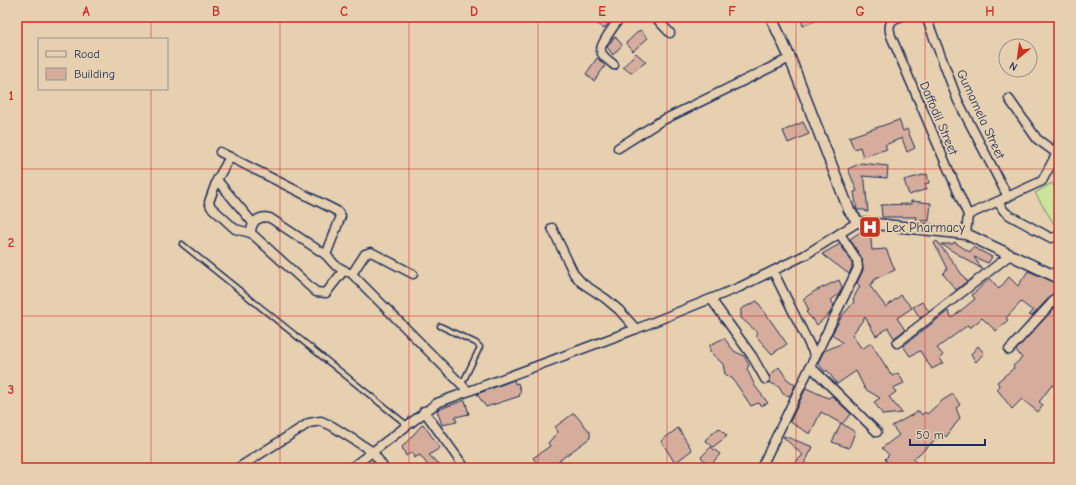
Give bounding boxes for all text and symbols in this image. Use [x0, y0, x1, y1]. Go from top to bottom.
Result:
text: A [82, 4, 90, 19]
text: B [212, 4, 220, 19]
text: C [340, 4, 348, 19]
text: D [470, 4, 478, 19]
text: E [598, 4, 606, 19]
text: F [728, 4, 736, 19]
text: G [855, 4, 865, 19]
text: H [985, 4, 995, 19]
legend [38, 38, 168, 90]
north arrow [998, 38, 1038, 78]
text: Road [74, 47, 100, 61]
text: N [1007, 59, 1020, 74]
text: Building [74, 67, 115, 81]
street label: Gumamela Street [954, 67, 1009, 162]
street label: Daffodil Street [917, 79, 962, 158]
text: 1 [8, 88, 14, 103]
hospital icon: Lex Pharmacy [857, 214, 883, 240]
place label: Lex Pharmacy [886, 220, 965, 235]
text: 2 [8, 235, 14, 250]
text: 3 [8, 382, 14, 397]
scale bar [910, 421, 985, 447]
text: 50 m [916, 428, 944, 442]

